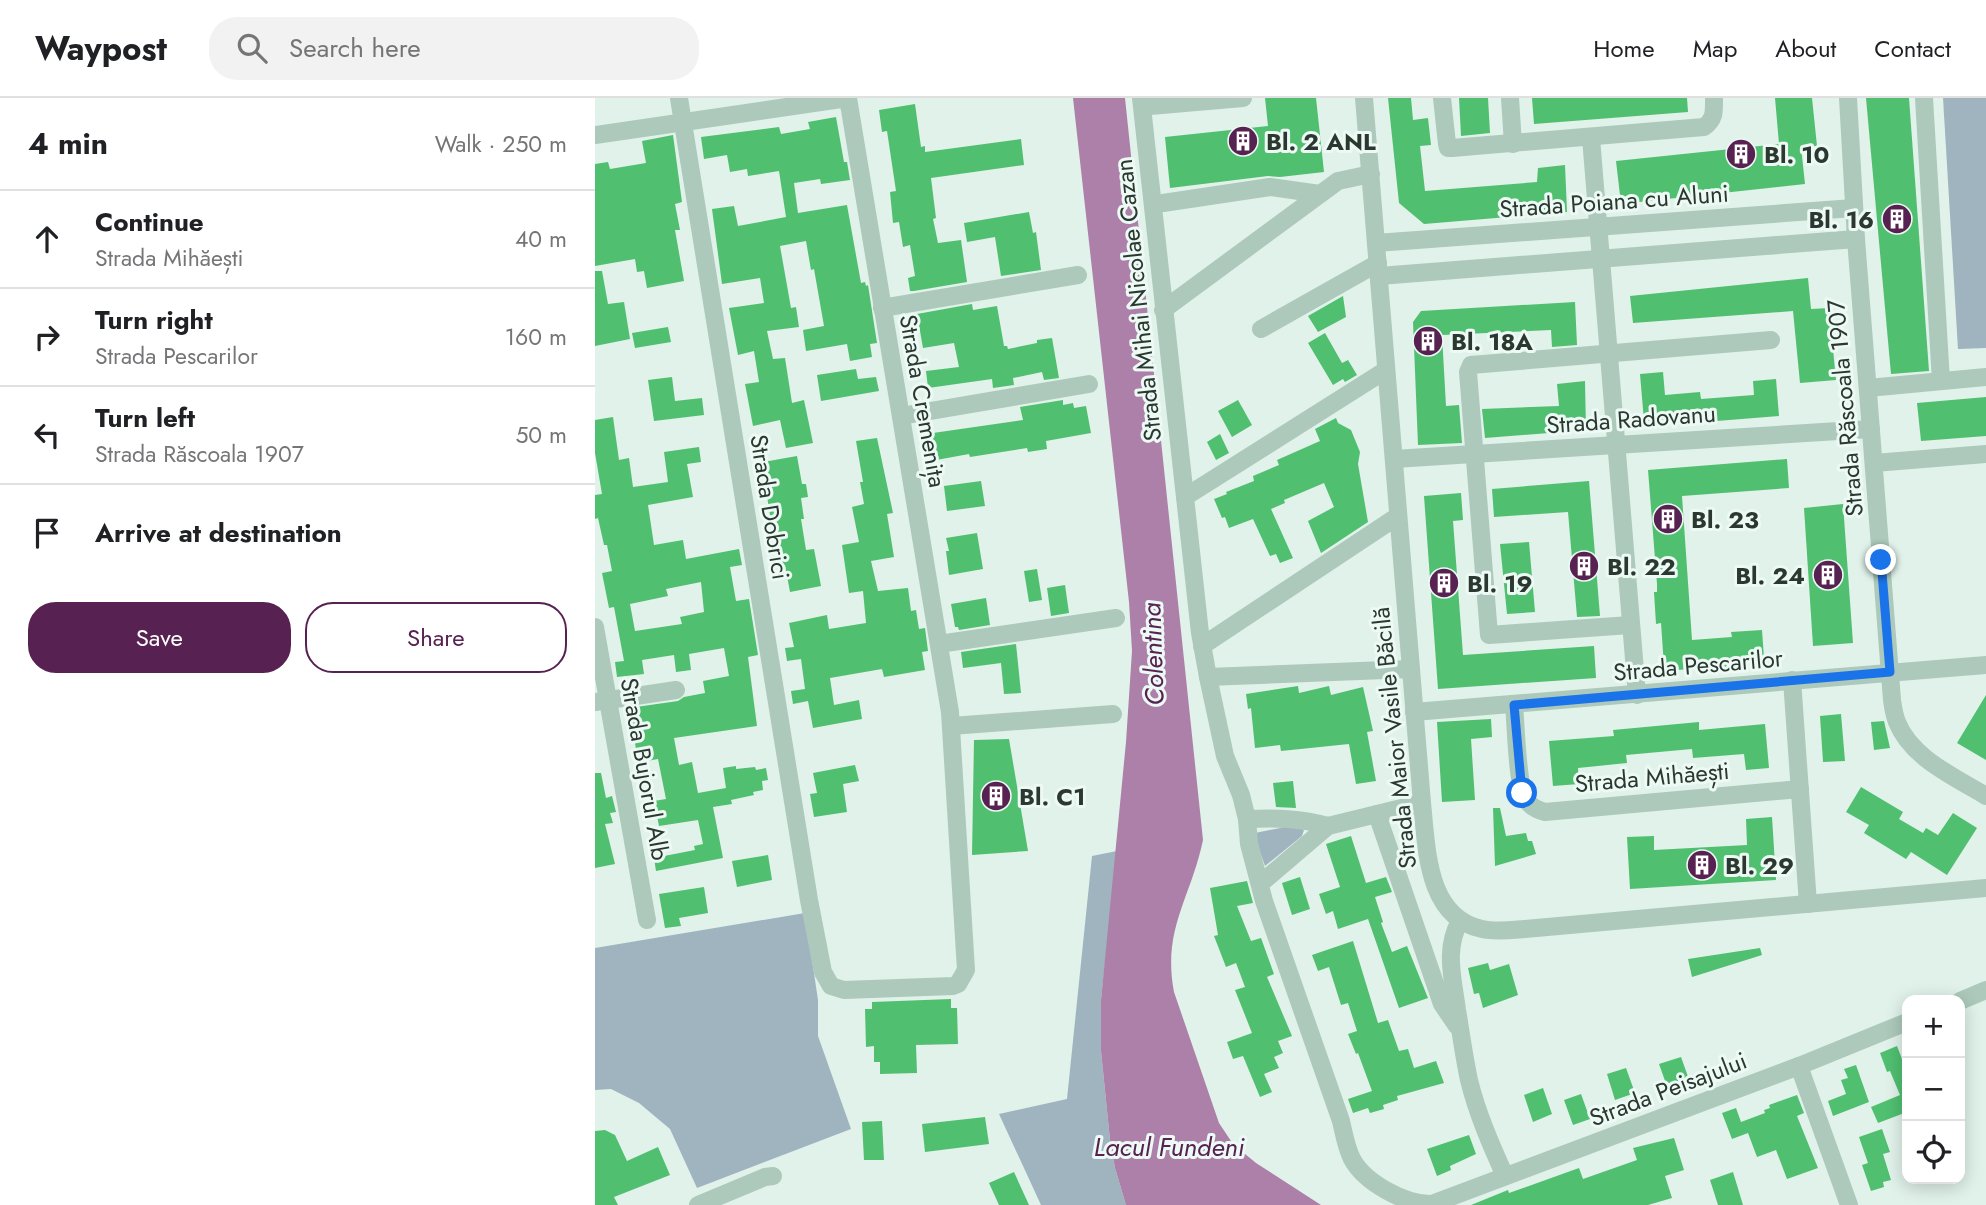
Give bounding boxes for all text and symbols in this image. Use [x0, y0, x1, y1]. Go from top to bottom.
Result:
search box [209, 17, 699, 80]
text: Waypost [35, 25, 167, 72]
icon: search [233, 29, 271, 67]
text: Search here [289, 29, 421, 67]
text: Home [1593, 31, 1655, 66]
text: Map [1693, 31, 1737, 66]
text: About [1775, 31, 1836, 66]
text: Contact [1874, 31, 1951, 66]
text: 4 min [28, 122, 108, 165]
building icon: Bl. 2 ANL [1226, 124, 1260, 158]
place label: Bl. 2 ANL [1266, 124, 1376, 159]
text: Walk · 250 m [435, 127, 567, 161]
building icon: Bl. 10 [1724, 137, 1758, 171]
place label: Bl. 10 [1764, 137, 1829, 172]
street label: Strada Mihai Nicolae Cazan [1106, 157, 1170, 443]
street label: Strada Poiana cu Aluni [1498, 176, 1730, 226]
place label: Bl. 16 [1808, 202, 1874, 237]
building icon: Bl. 16 [1880, 202, 1914, 236]
text: Continue [95, 203, 204, 241]
icon: ahead [28, 220, 66, 258]
text: 40 m [515, 222, 567, 256]
text: Strada Mihăești [95, 241, 244, 275]
street label: Strada Răscoala 1907 [1818, 298, 1872, 518]
text: Turn right [95, 301, 213, 339]
street label: Strada Cremenița [891, 312, 955, 490]
icon: right [28, 318, 66, 356]
text: 160 m [505, 320, 567, 354]
building icon: Bl. 18A [1411, 324, 1445, 358]
place label: Bl. 18A [1451, 324, 1533, 359]
text: Strada Pescarilor [95, 339, 258, 373]
street label: Strada Radovanu [1545, 396, 1717, 442]
text: Turn left [95, 399, 195, 437]
icon: left [28, 416, 66, 454]
text: 50 m [515, 418, 567, 452]
street label: Strada Dobrici [741, 432, 799, 582]
text: Strada Răscoala 1907 [95, 437, 304, 471]
building icon: Bl. 23 [1651, 502, 1685, 536]
place label: Bl. 23 [1691, 502, 1759, 537]
icon: arrive [28, 514, 66, 552]
text: Arrive at destination [95, 514, 342, 552]
route end [1865, 544, 1896, 575]
building icon: Bl. 22 [1567, 549, 1601, 583]
place label: Bl. 22 [1607, 549, 1676, 584]
place label: Bl. 24 [1735, 558, 1805, 593]
building icon: Bl. 24 [1811, 558, 1845, 592]
building icon: Bl. 19 [1427, 566, 1461, 600]
place label: Bl. 19 [1467, 566, 1533, 601]
water label: Colentina [1132, 601, 1174, 706]
button: Save [28, 602, 291, 673]
button: Share [305, 602, 567, 673]
street label: Strada Maior Vasile Băcilă [1363, 606, 1425, 870]
street label: Strada Pescarilor [1612, 640, 1785, 690]
street label: Strada Bujorul Alb [612, 675, 678, 863]
street label: Strada Mihăești [1573, 753, 1731, 801]
route start [1506, 777, 1537, 808]
building icon: Bl. C1 [979, 779, 1013, 813]
place label: Bl. C1 [1019, 779, 1085, 814]
building icon: Bl. 29 [1685, 848, 1719, 882]
place label: Bl. 29 [1725, 848, 1794, 883]
map controls [1902, 995, 1965, 1184]
button: + [1902, 995, 1965, 1058]
street label: Strada Peisajului [1584, 1043, 1752, 1135]
button: − [1902, 1058, 1965, 1121]
button: locate [1902, 1121, 1965, 1184]
water label: Lacul Fundeni [1094, 1128, 1245, 1166]

